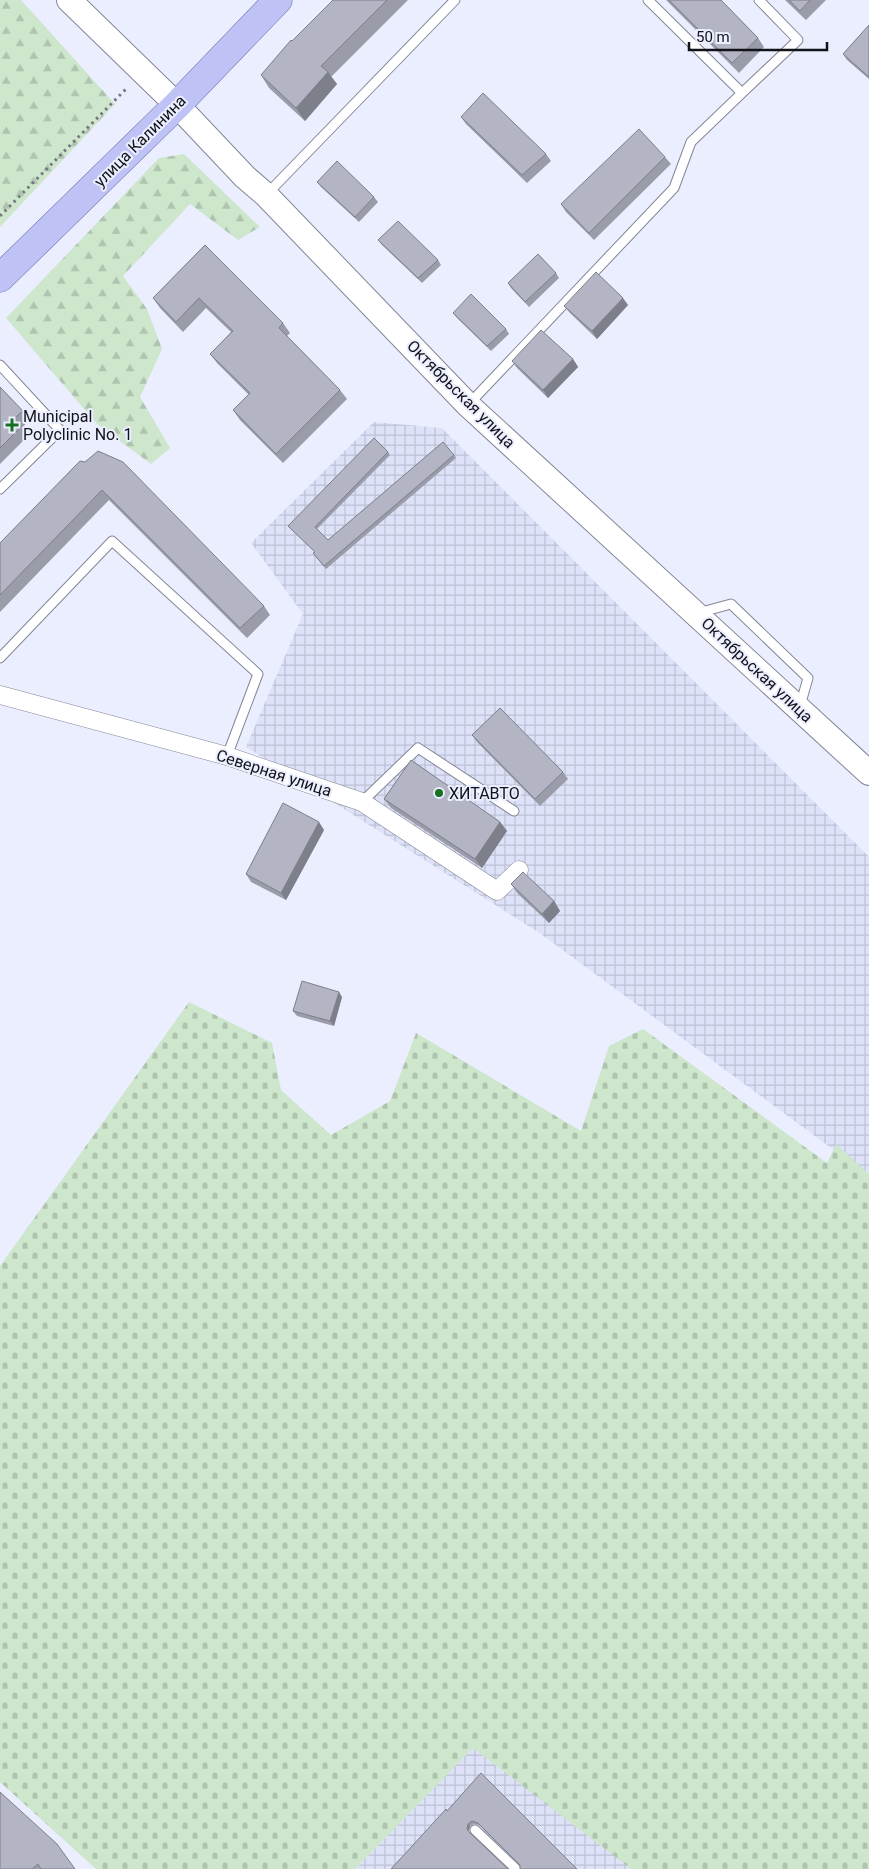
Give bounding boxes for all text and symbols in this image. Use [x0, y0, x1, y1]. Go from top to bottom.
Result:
scale bar [689, 20, 826, 52]
text: 50 m [696, 28, 730, 46]
street label: улица Калинина [90, 91, 190, 191]
street label: Октябрьская улица [403, 336, 519, 452]
place label: Municipal Polyclinic No. 1 [23, 407, 132, 444]
marker: Municipal Polyclinic No. 1 [5, 418, 19, 432]
street label: Октябрьская улица [698, 614, 816, 726]
street label: Северная улица [214, 745, 334, 801]
place label: ХИТАВТО [449, 784, 520, 803]
marker: ХИТАВТО [433, 787, 445, 799]

